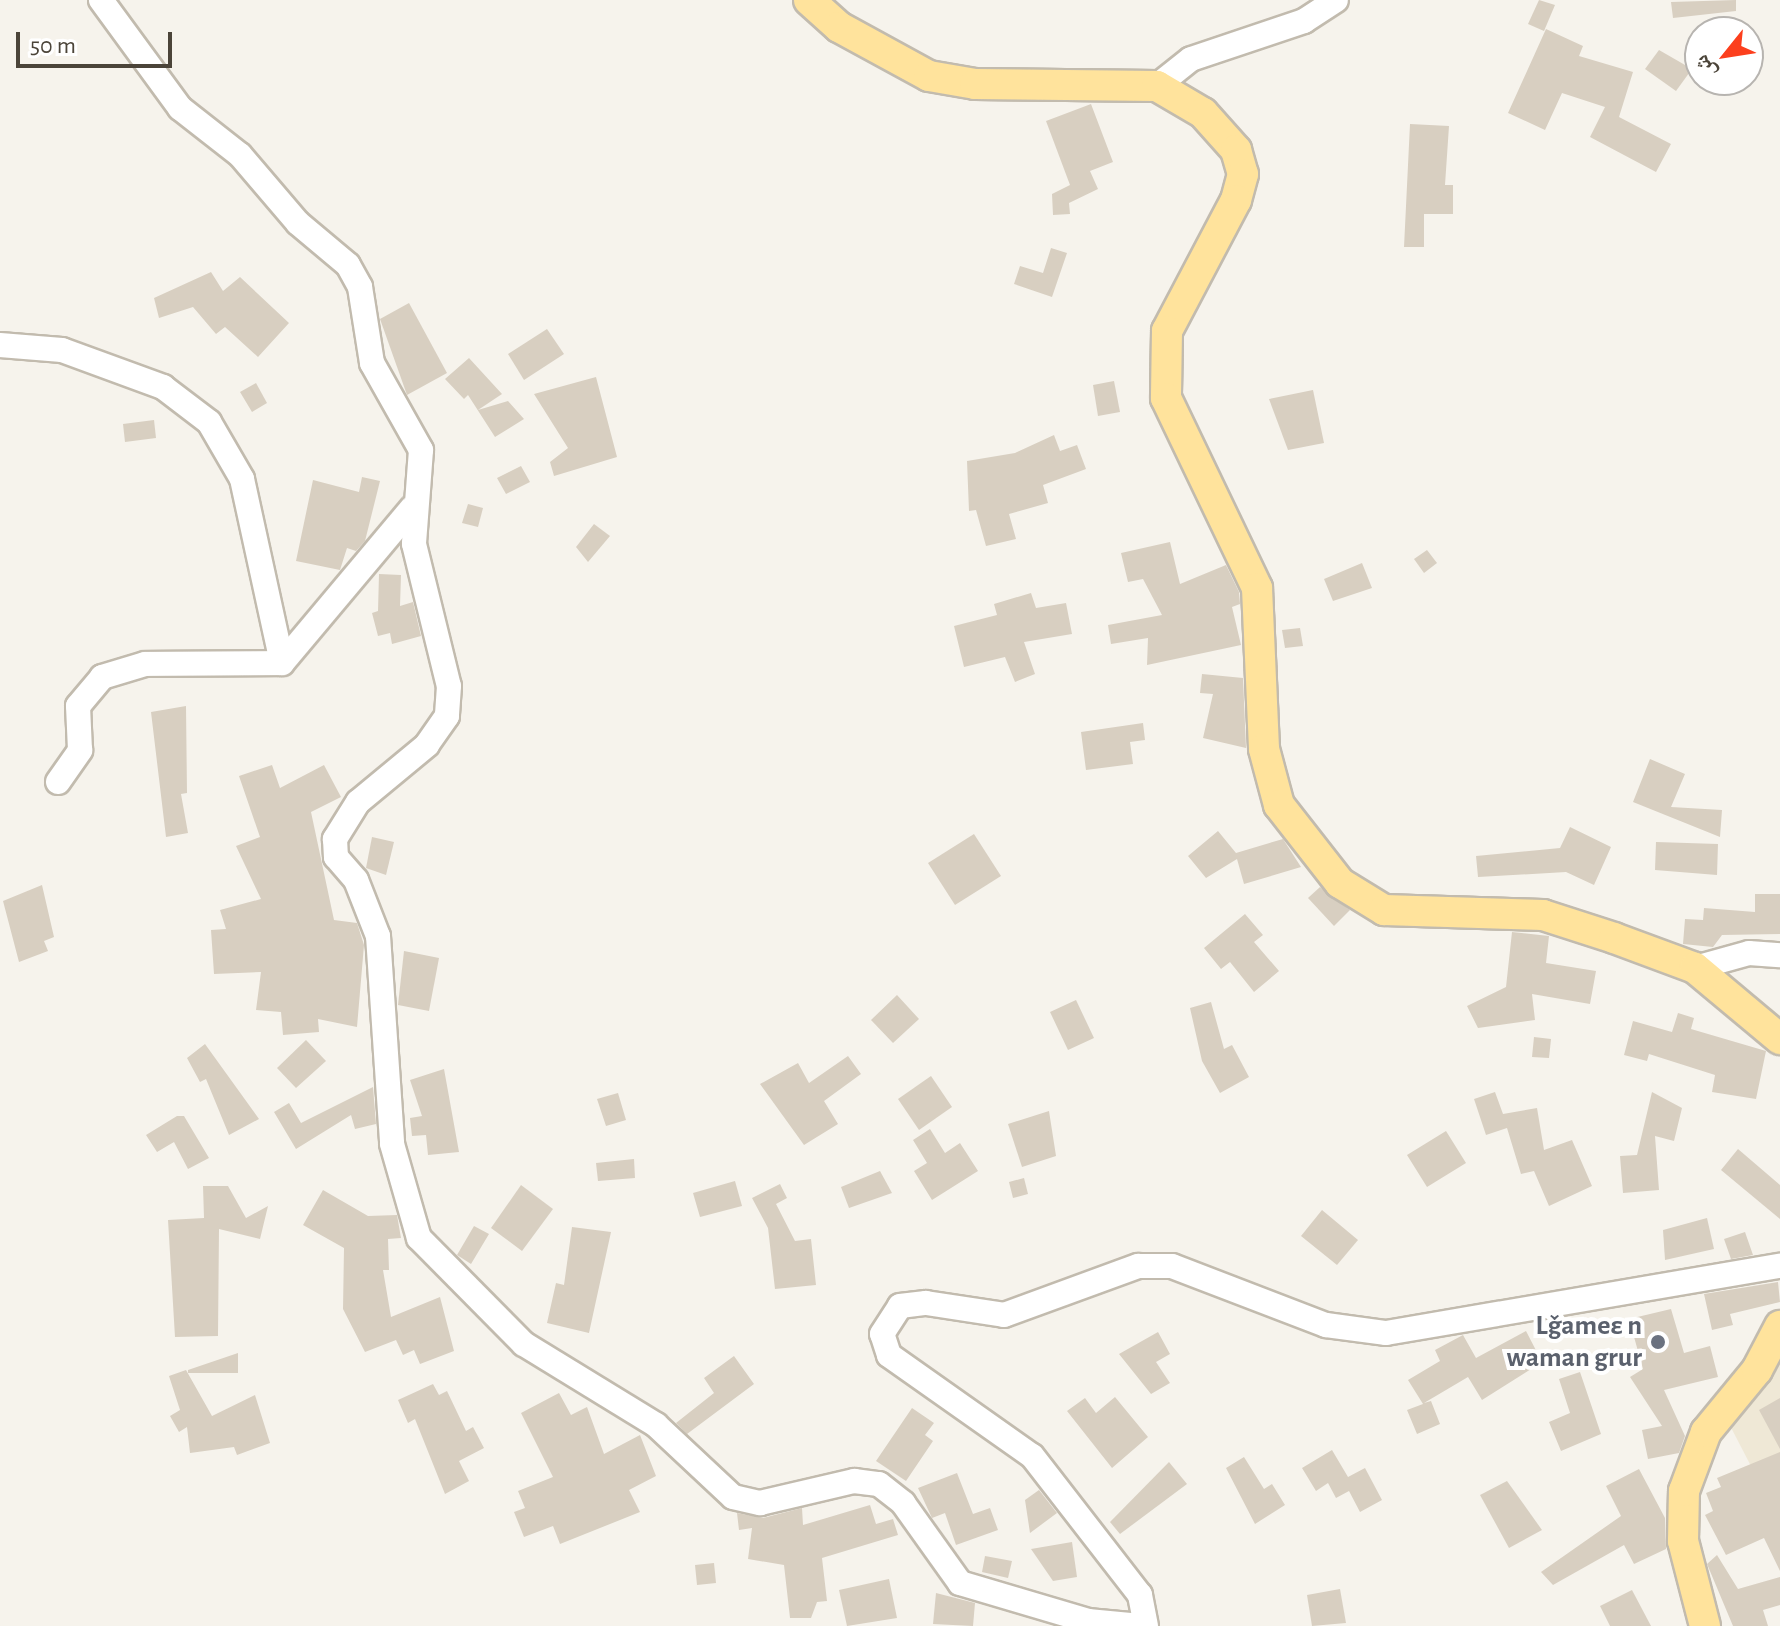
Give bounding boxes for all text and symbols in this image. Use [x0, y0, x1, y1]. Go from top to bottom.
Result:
scale bar [20, 16, 176, 66]
north arrow [1684, 16, 1764, 96]
text: 50 m [30, 34, 76, 58]
text: ش [1690, 51, 1720, 83]
place label: Lǧameε n waman grur [1507, 1309, 1642, 1375]
marker: Lǧameε n waman grur [1649, 1333, 1667, 1351]

